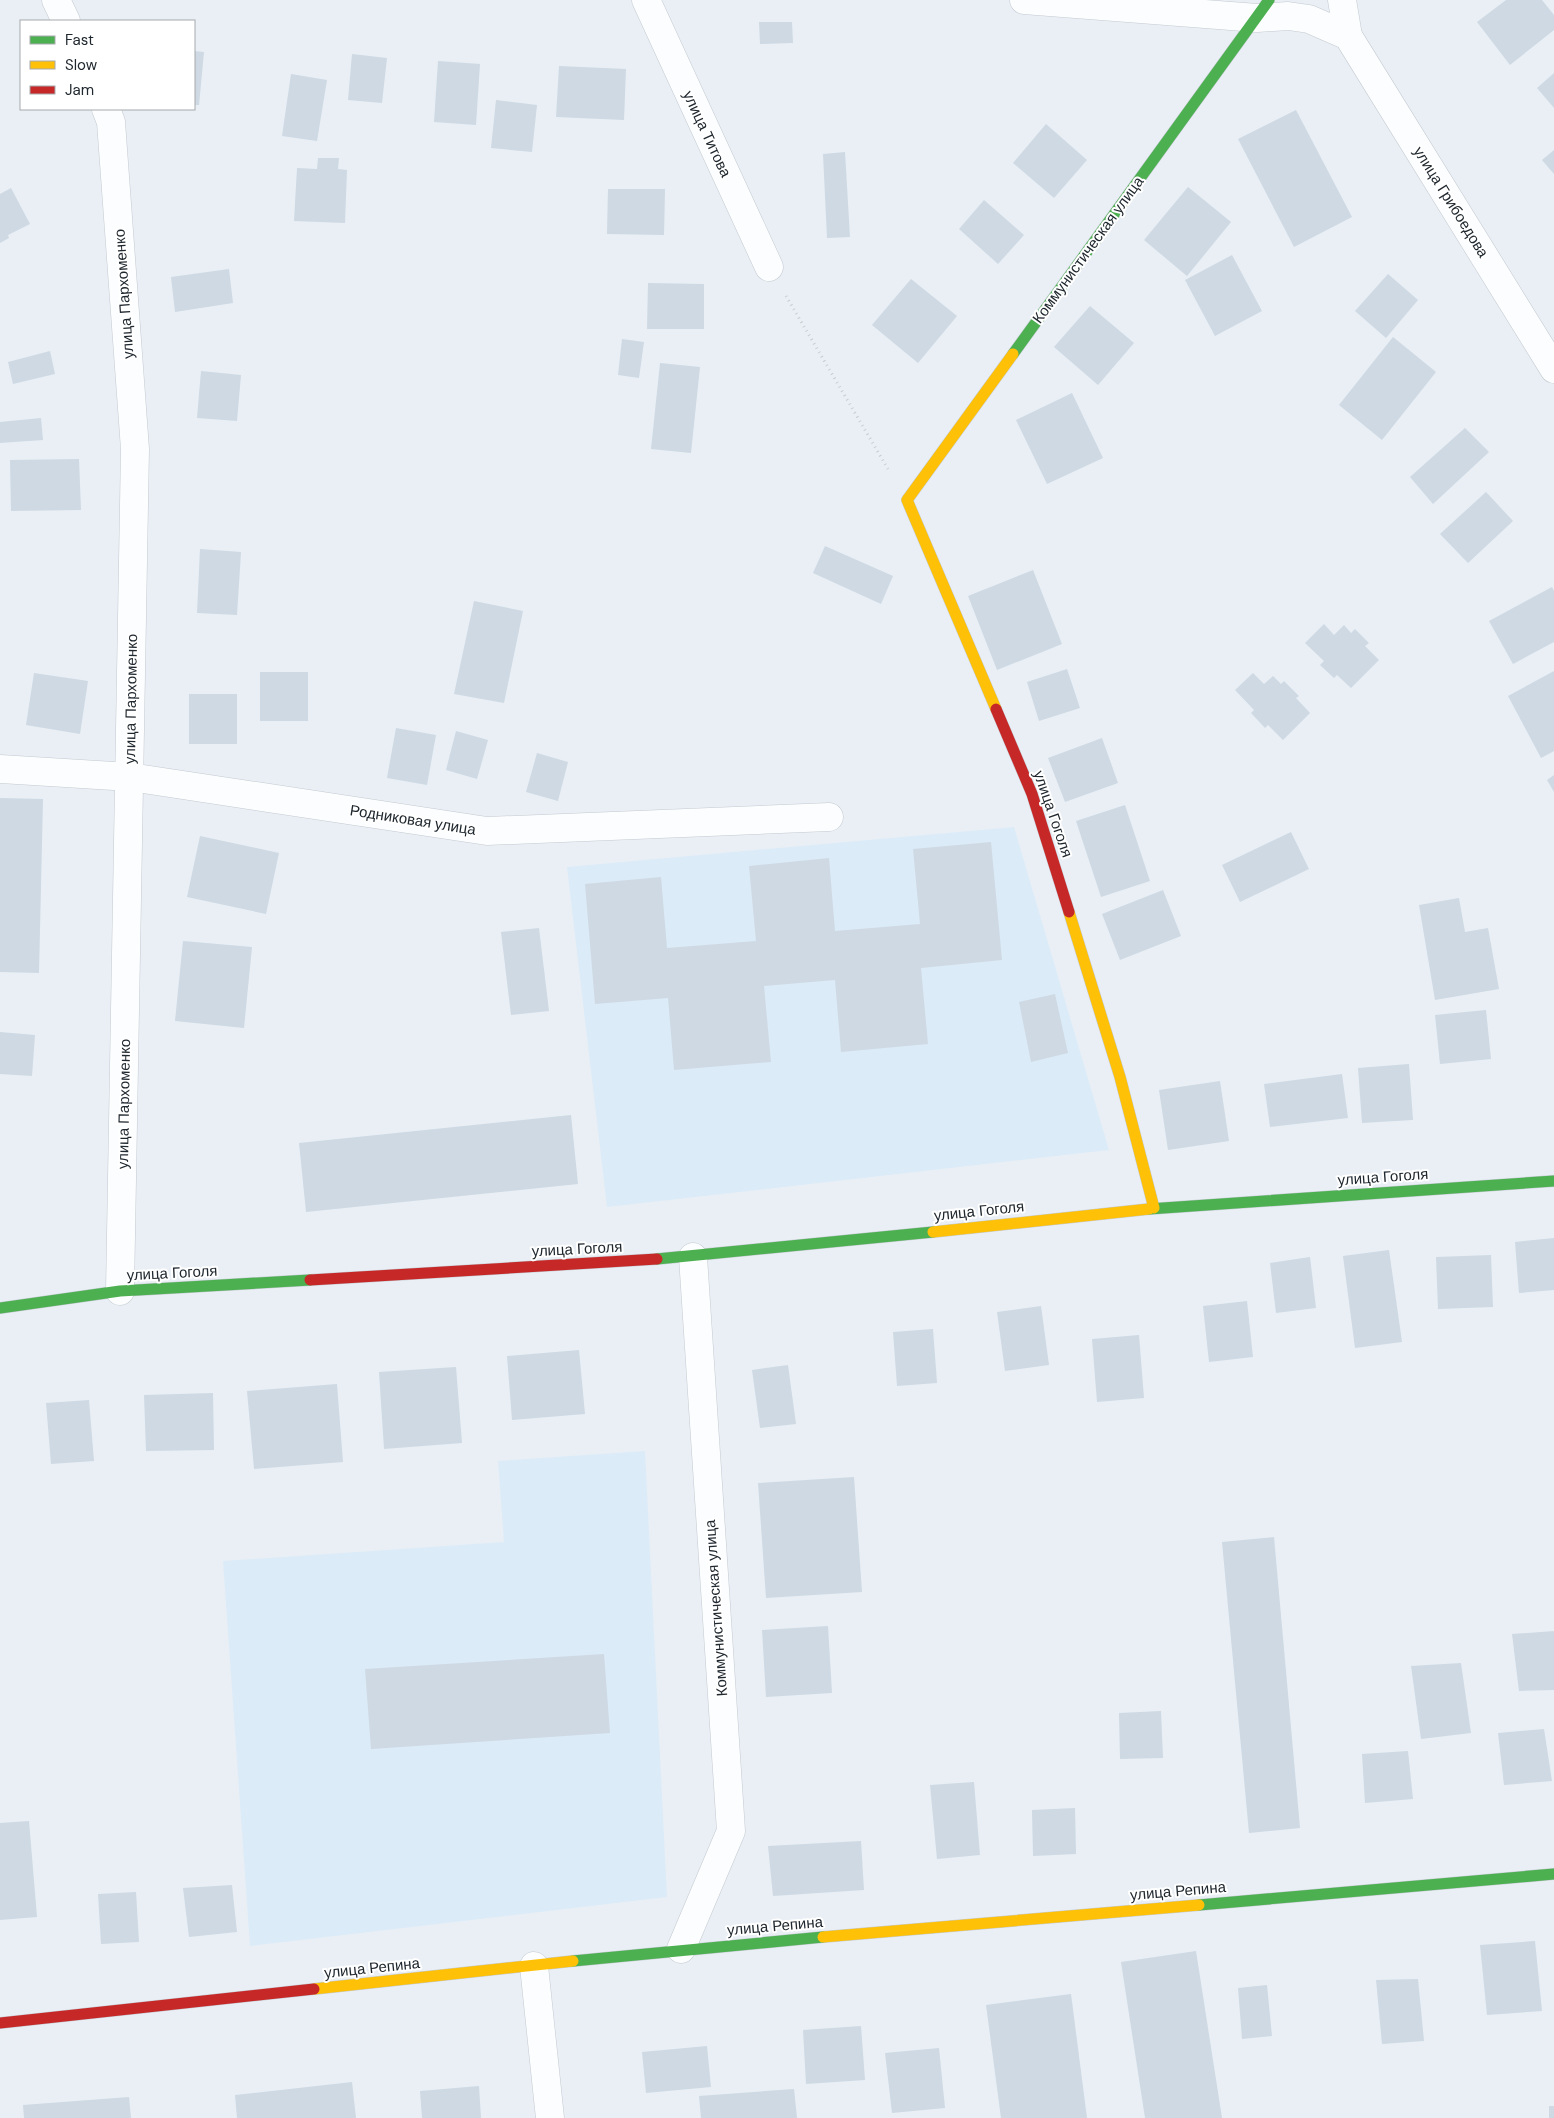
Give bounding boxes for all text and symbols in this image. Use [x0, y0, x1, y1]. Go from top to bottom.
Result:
legend [20, 20, 195, 110]
text: Fast [65, 30, 94, 50]
text: Slow [65, 55, 98, 75]
text: Jam [65, 80, 94, 100]
street label: улица Титова [678, 87, 736, 181]
street label: улица Грибоедова [1409, 143, 1494, 262]
street label: Коммунистическая улица [1028, 172, 1149, 327]
street label: улица Пархоменко [109, 228, 139, 360]
street label: улица Пархоменко [120, 634, 142, 764]
street label: улица Гоголя [1029, 768, 1077, 860]
street label: Родниковая улица [349, 800, 478, 840]
street label: улица Пархоменко [113, 1039, 135, 1169]
street label: улица Гоголя [1337, 1164, 1429, 1190]
street label: улица Гоголя [933, 1196, 1025, 1226]
street label: улица Гоголя [531, 1237, 623, 1261]
street label: улица Гоголя [126, 1261, 218, 1285]
street label: Коммунистическая улица [700, 1518, 732, 1697]
street label: улица Репина [1129, 1877, 1227, 1905]
street label: улица Репина [726, 1912, 824, 1940]
street label: улица Репина [323, 1953, 421, 1983]

